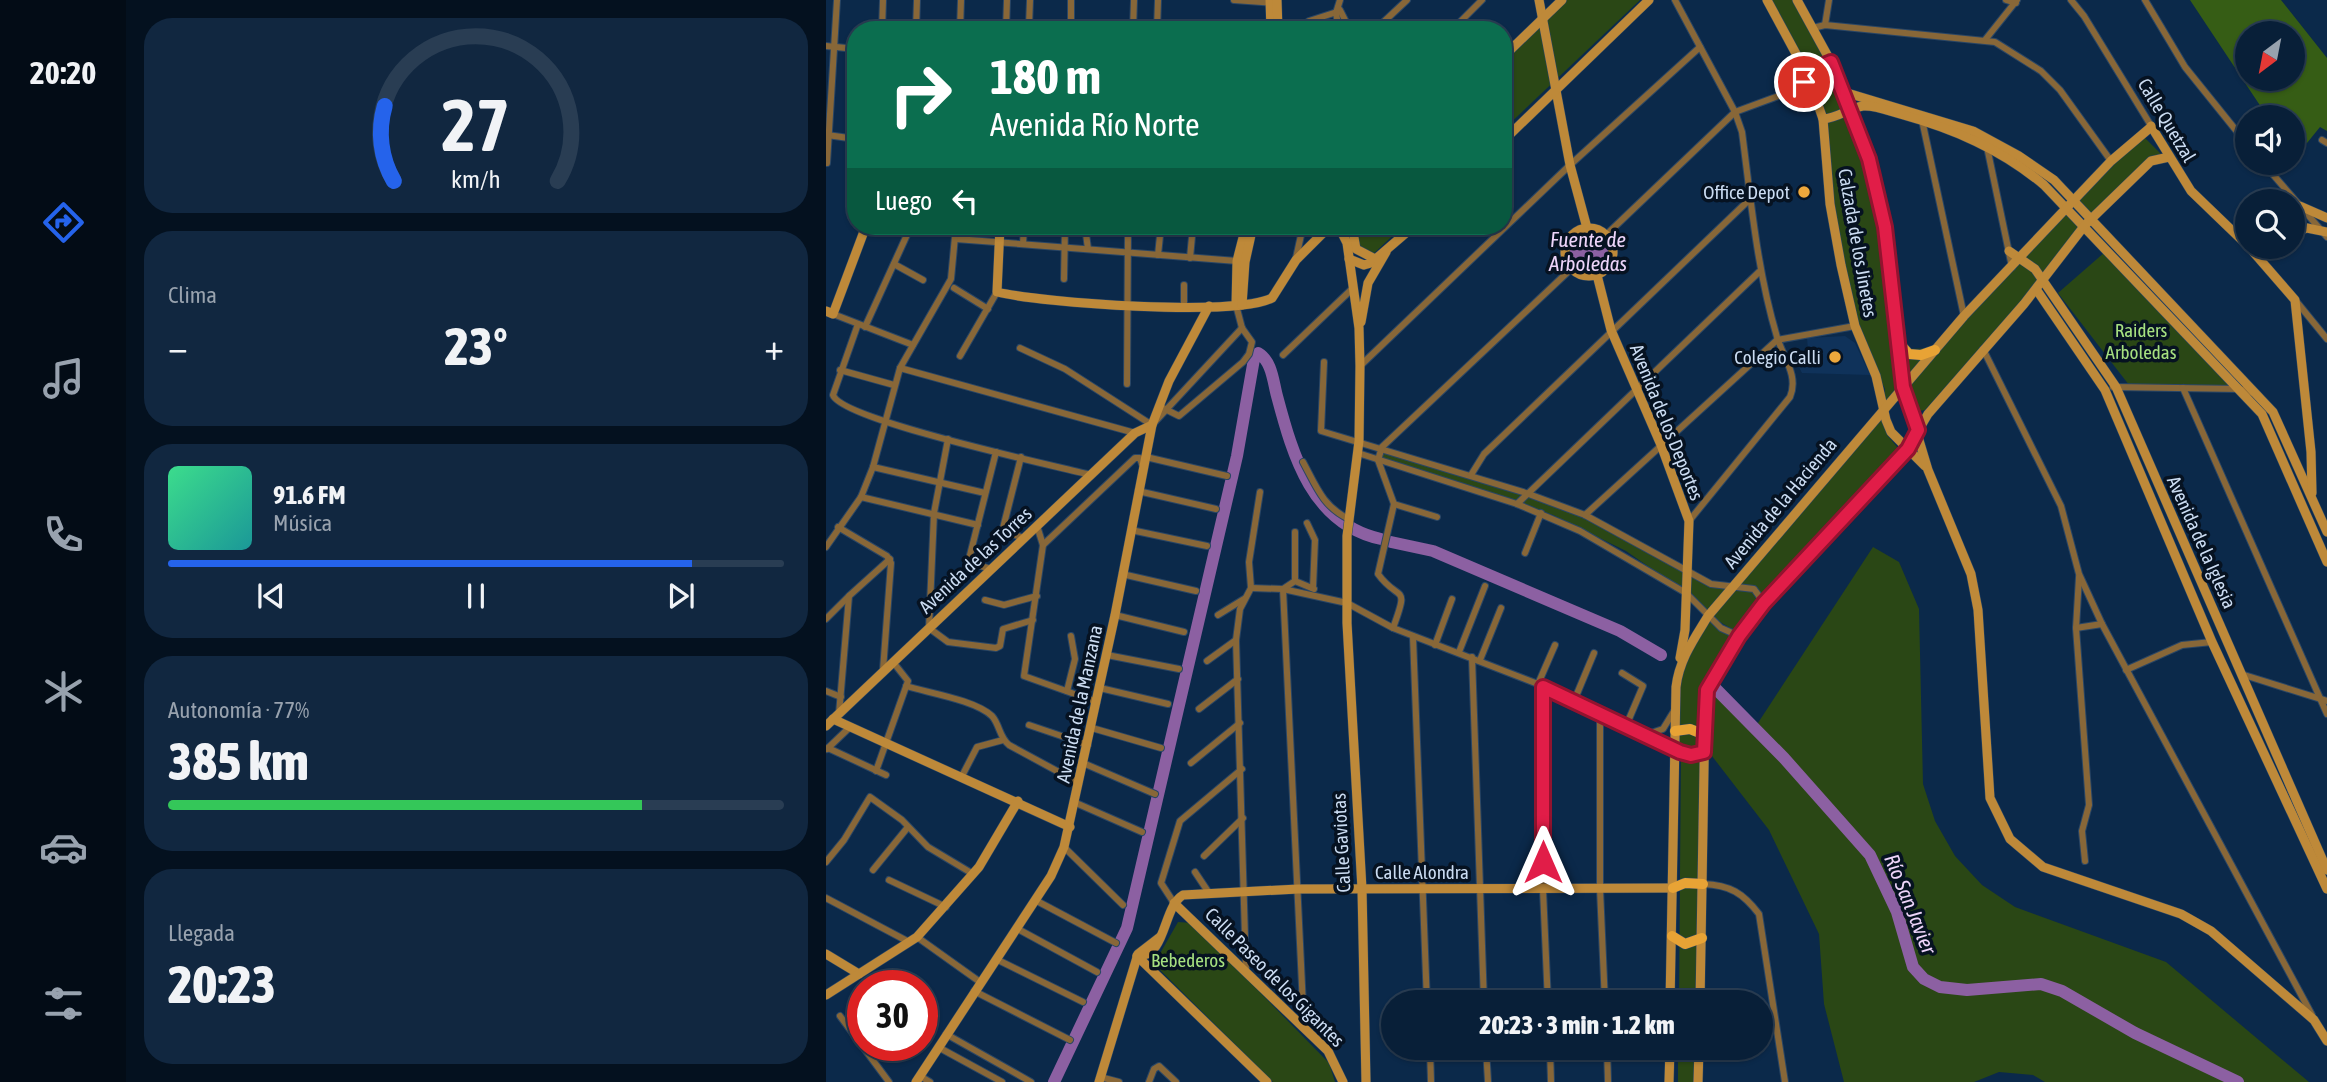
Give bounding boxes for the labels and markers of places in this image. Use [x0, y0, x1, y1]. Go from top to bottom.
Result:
pin [1774, 52, 1834, 112]
place label: Office Depot [1703, 181, 1790, 203]
marker: Office Depot [1796, 184, 1812, 200]
place label: Colegio Calli [1734, 346, 1821, 368]
marker: Colegio Calli [1827, 349, 1843, 365]

